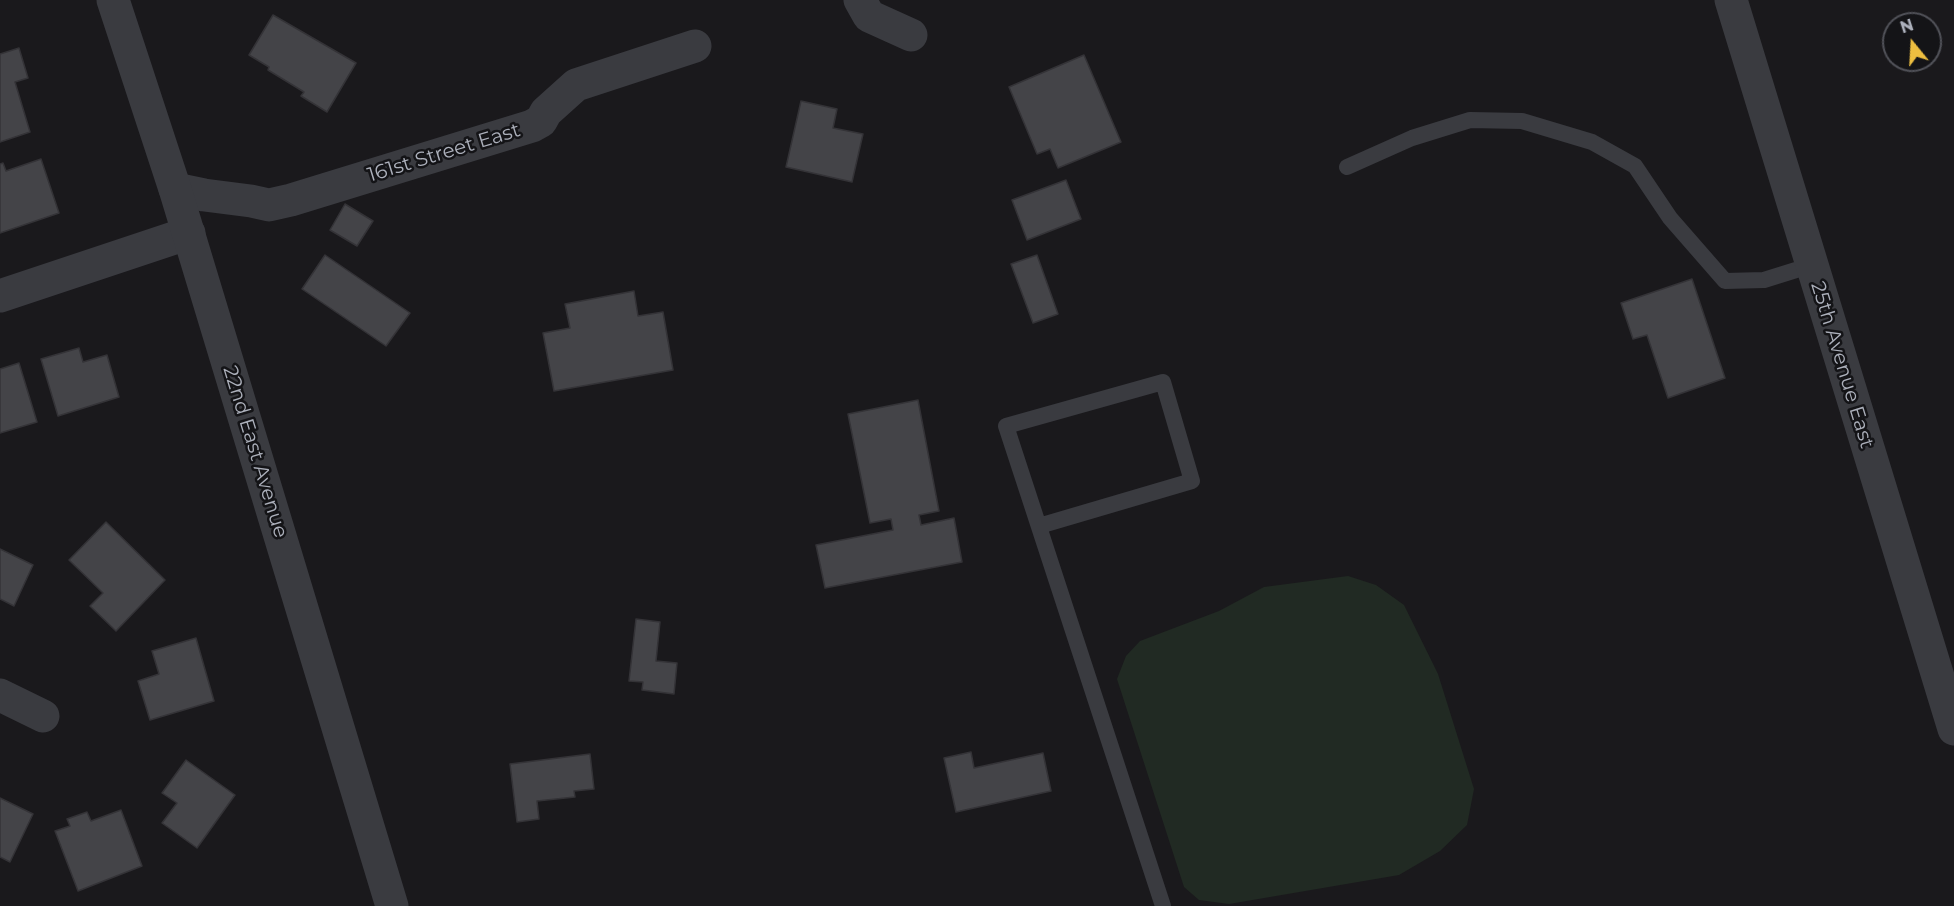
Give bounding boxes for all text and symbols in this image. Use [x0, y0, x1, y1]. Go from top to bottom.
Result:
north arrow [1882, 12, 1942, 72]
text: N [1898, 15, 1916, 37]
street label: 161st Street East [365, 118, 523, 188]
street label: 25th Avenue East [1805, 279, 1879, 451]
street label: 22nd East Avenue [217, 363, 293, 541]

